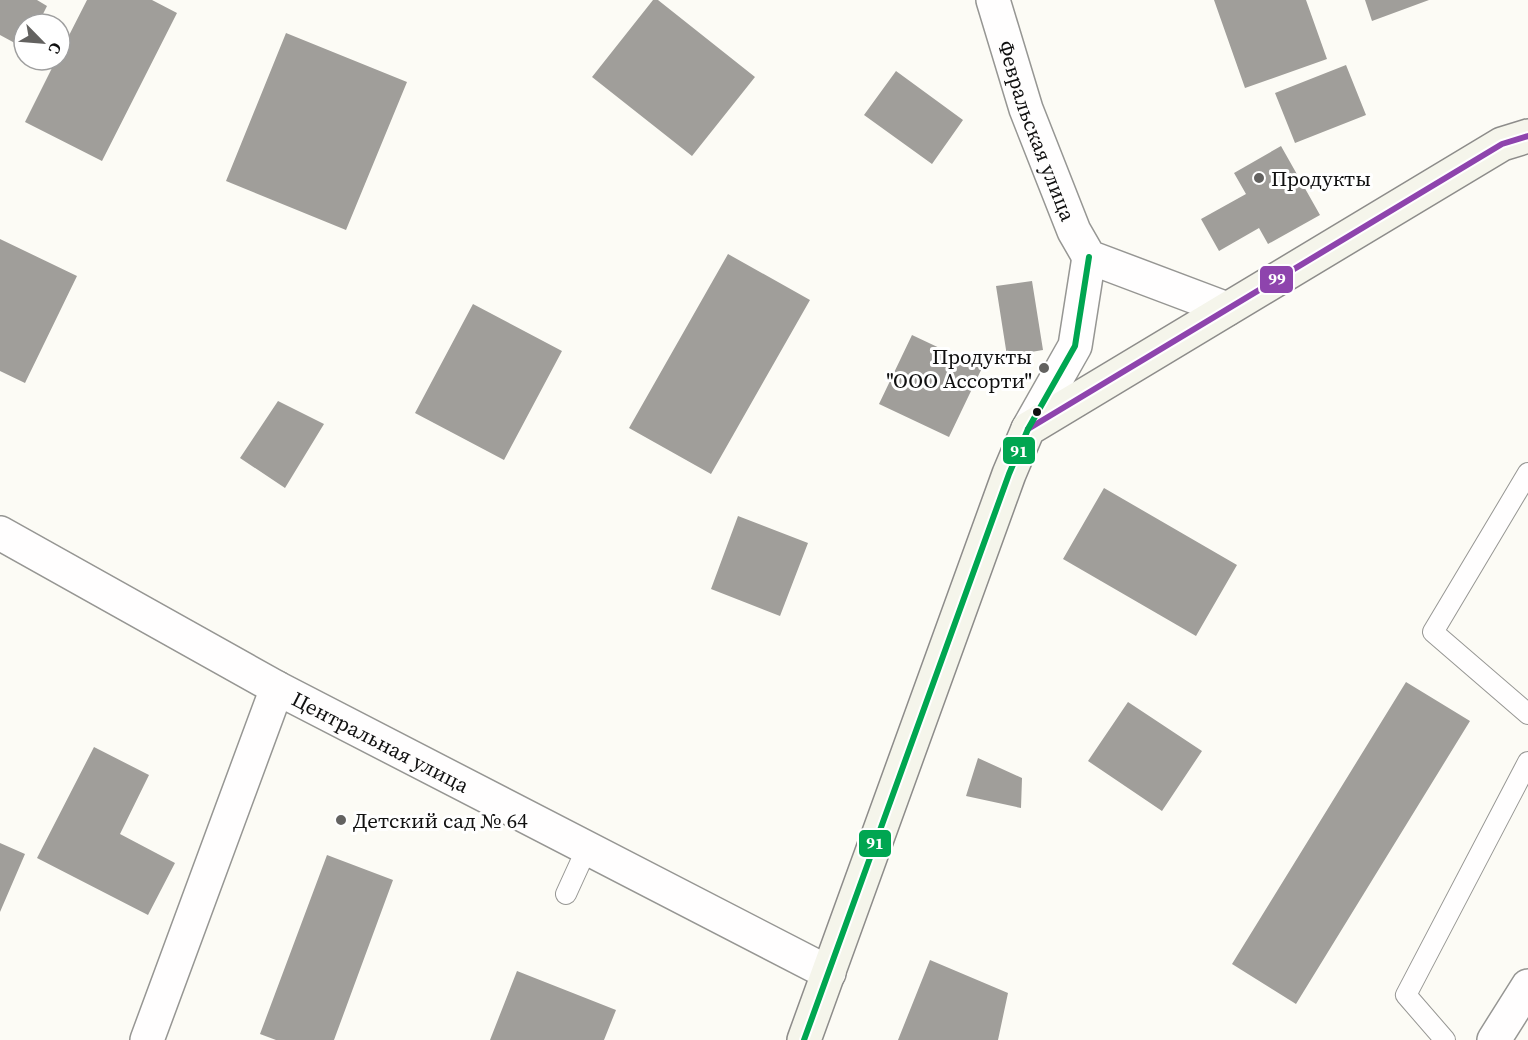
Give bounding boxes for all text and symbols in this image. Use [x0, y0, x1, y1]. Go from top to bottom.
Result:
north arrow [12, 12, 72, 72]
street label: Февральская улица [992, 37, 1083, 225]
text: С [44, 39, 68, 58]
place label: Продукты [1271, 164, 1371, 193]
marker: Продукты [1252, 171, 1266, 185]
line badge: 99 [1259, 265, 1294, 294]
text: 99 [1268, 268, 1286, 290]
place label: Продукты "ООО Ассорти" [886, 342, 1032, 395]
marker: Продукты "ООО Ассорти" [1037, 361, 1051, 375]
unlabelled marker [1031, 406, 1043, 418]
line badge: 91 [1002, 436, 1036, 465]
text: 91 [1010, 440, 1028, 462]
street label: Центральная улица [287, 684, 474, 799]
place label: Детский сад № 64 [353, 806, 528, 835]
marker: Детский сад № 64 [334, 813, 348, 827]
line badge: 91 [858, 829, 892, 858]
text: 91 [866, 832, 884, 854]

